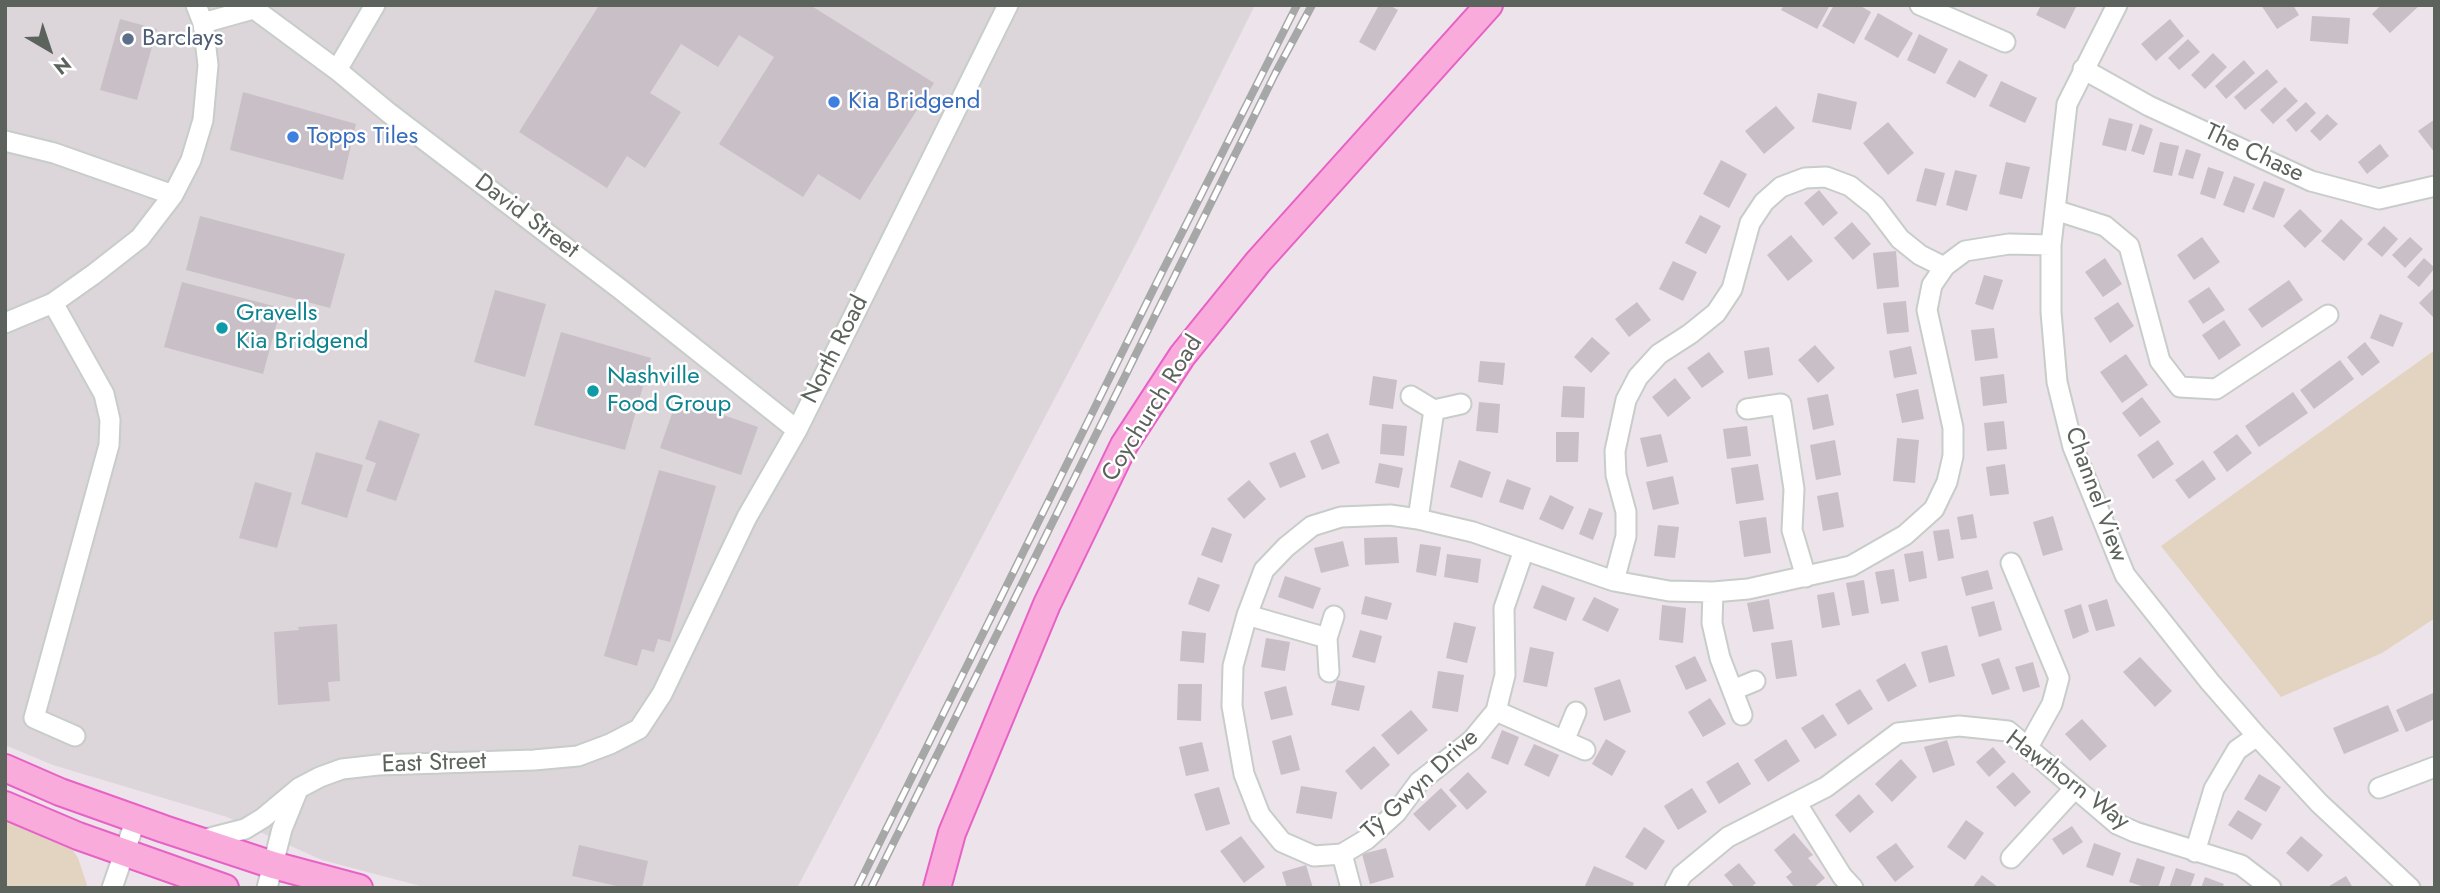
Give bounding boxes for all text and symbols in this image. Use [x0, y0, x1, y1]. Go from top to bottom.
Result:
north arrow [14, 14, 84, 84]
place label: Barclays [142, 25, 223, 53]
marker: Barclays [120, 31, 136, 47]
text: N [48, 50, 77, 81]
place label: Kia Bridgend [848, 88, 980, 116]
marker: Kia Bridgend [826, 94, 842, 110]
street label: The Chase [2200, 119, 2308, 189]
place label: Topps Tiles [307, 123, 418, 151]
marker: Topps Tiles [285, 129, 301, 145]
street label: David Street [468, 169, 584, 265]
street label: North Road [797, 291, 875, 409]
place label: Gravells Kia Bridgend [236, 300, 368, 356]
marker: Gravells Kia Bridgend [214, 320, 230, 336]
street label: Coychurch Road [1097, 331, 1209, 487]
place label: Nashville Food Group [607, 363, 731, 419]
marker: Nashville Food Group [585, 383, 601, 399]
street label: Channel View [2057, 424, 2133, 566]
street label: Tŷ Gwyn Drive [1357, 724, 1485, 846]
street label: Hawthorn Way [1999, 725, 2135, 837]
street label: East Street [381, 748, 487, 780]

